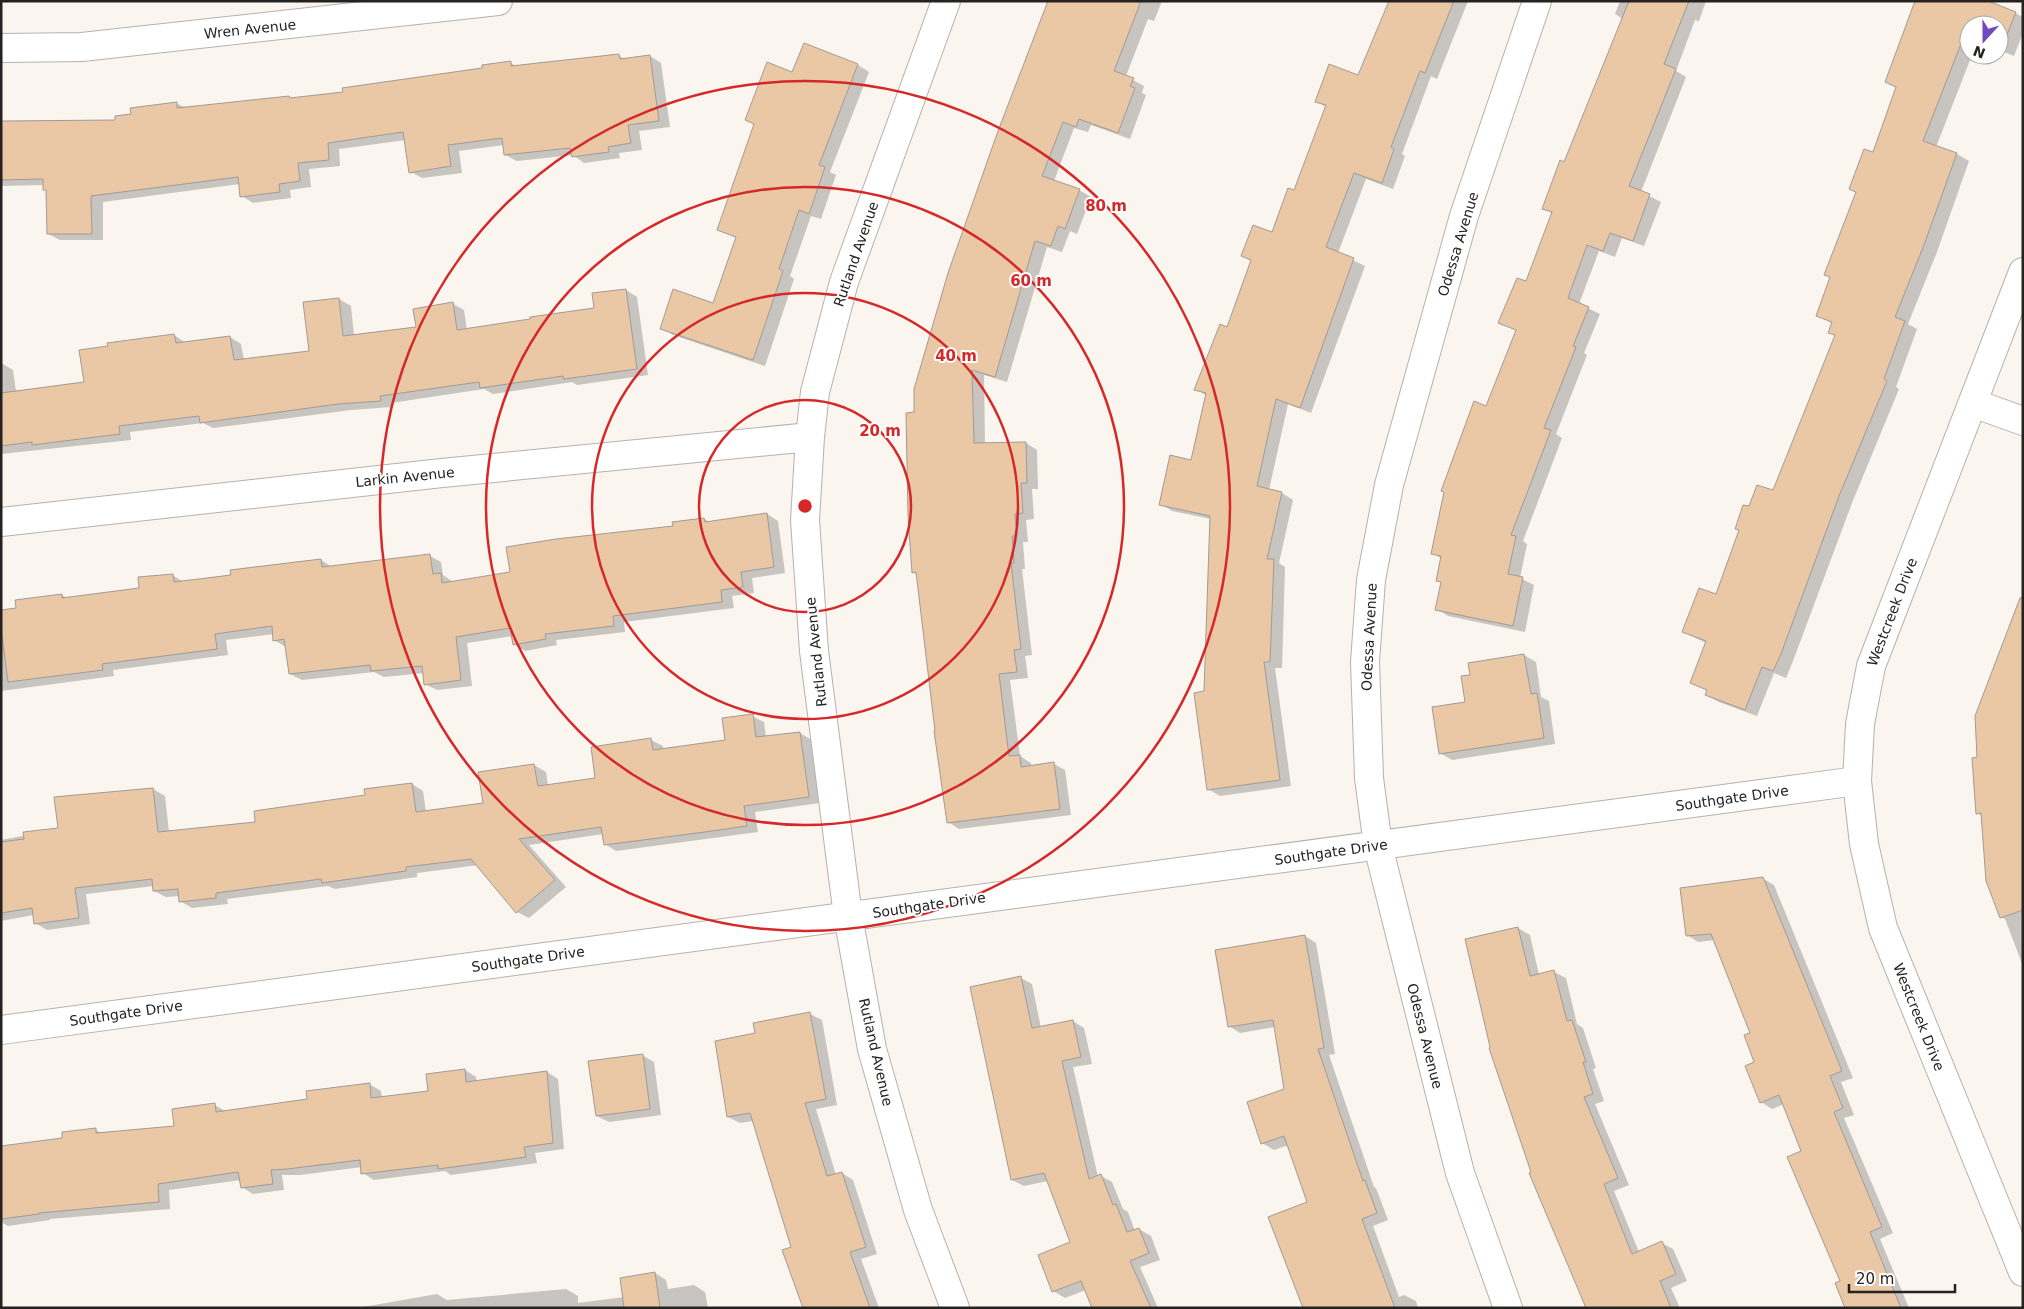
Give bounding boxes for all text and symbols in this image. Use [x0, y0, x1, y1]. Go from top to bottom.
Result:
north arrow [1959, 15, 2009, 65]
street label: Wren Avenue [203, 16, 297, 42]
text: N [1971, 43, 1988, 62]
street label: Odessa Avenue [1435, 190, 1481, 298]
text: 80 m [1085, 197, 1127, 215]
street label: Rutland Avenue [831, 199, 881, 309]
text: 60 m [1010, 272, 1052, 290]
text: 40 m [935, 347, 977, 365]
text: 20 m [859, 422, 901, 440]
street label: Larkin Avenue [355, 464, 455, 490]
centre of rings [796, 497, 814, 515]
street label: Westcreek Drive [1864, 556, 1920, 668]
street label: Odessa Avenue [1358, 583, 1380, 691]
street label: Rutland Avenue [802, 596, 830, 708]
street label: Southgate Drive [1674, 782, 1790, 814]
street label: Southgate Drive [1273, 836, 1389, 868]
street label: Southgate Drive [871, 889, 987, 921]
street label: Southgate Drive [470, 943, 586, 975]
street label: Westcreek Drive [1890, 961, 1948, 1073]
street label: Odessa Avenue [1404, 982, 1446, 1090]
street label: Southgate Drive [68, 997, 184, 1029]
street label: Rutland Avenue [856, 997, 896, 1107]
scale bar [1849, 1262, 1955, 1294]
text: 20 m [1856, 1270, 1894, 1288]

